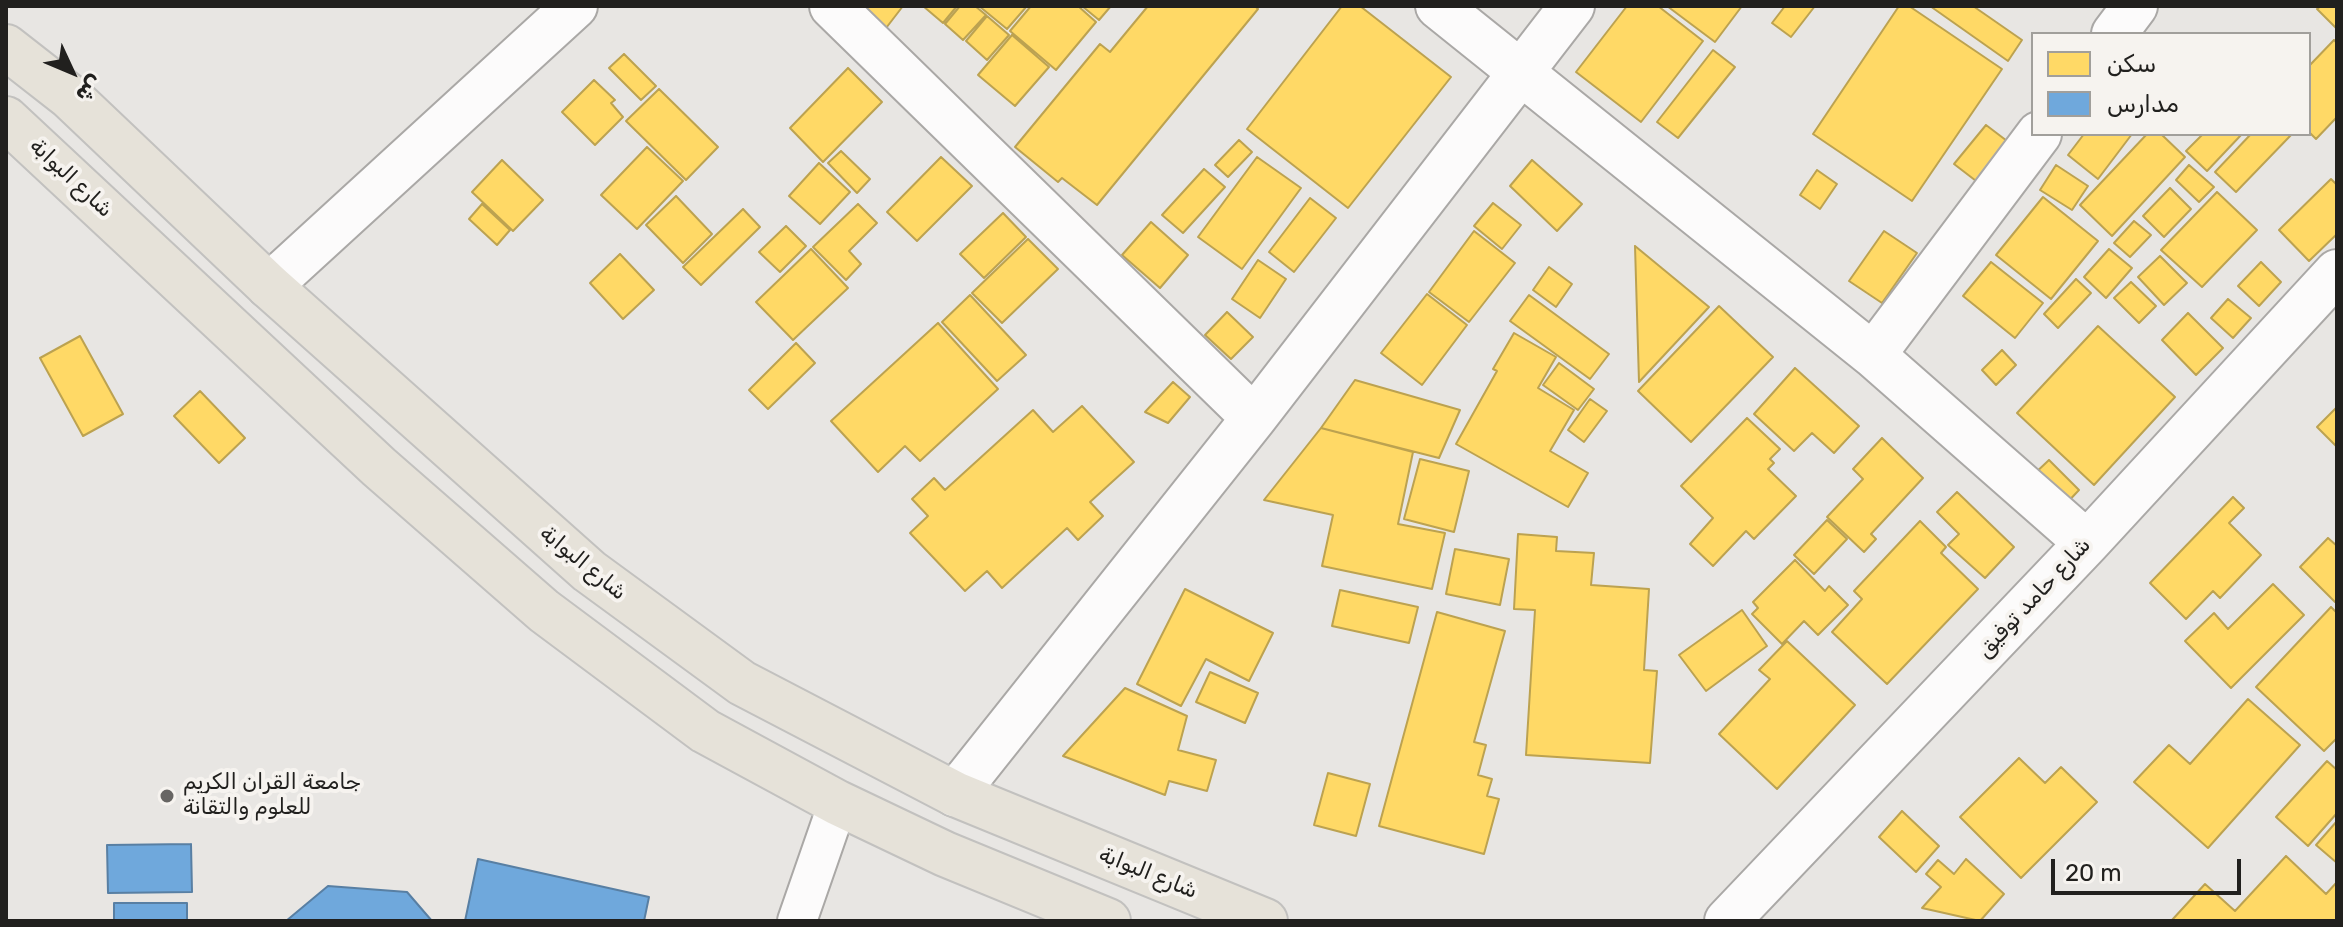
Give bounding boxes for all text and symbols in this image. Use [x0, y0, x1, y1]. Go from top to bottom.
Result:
north arrow [32, 32, 112, 112]
legend [2031, 32, 2311, 136]
text: سكن [2107, 50, 2156, 78]
text: ش [70, 70, 109, 108]
text: مدارس [2107, 90, 2179, 118]
street label: شارع البوابة [24, 133, 118, 223]
street label: شارع البوابة [534, 520, 632, 606]
street label: شارع حامد توفيق [1972, 532, 2096, 664]
place label: جامعة القران الكريم للعلوم والتقانة [183, 770, 361, 822]
marker: جامعة القران الكريم للعلوم والتقانة [158, 787, 176, 805]
street label: شارع البوابة [1095, 841, 1201, 905]
scale bar [2055, 843, 2245, 893]
text: 20 m [2065, 859, 2122, 887]

